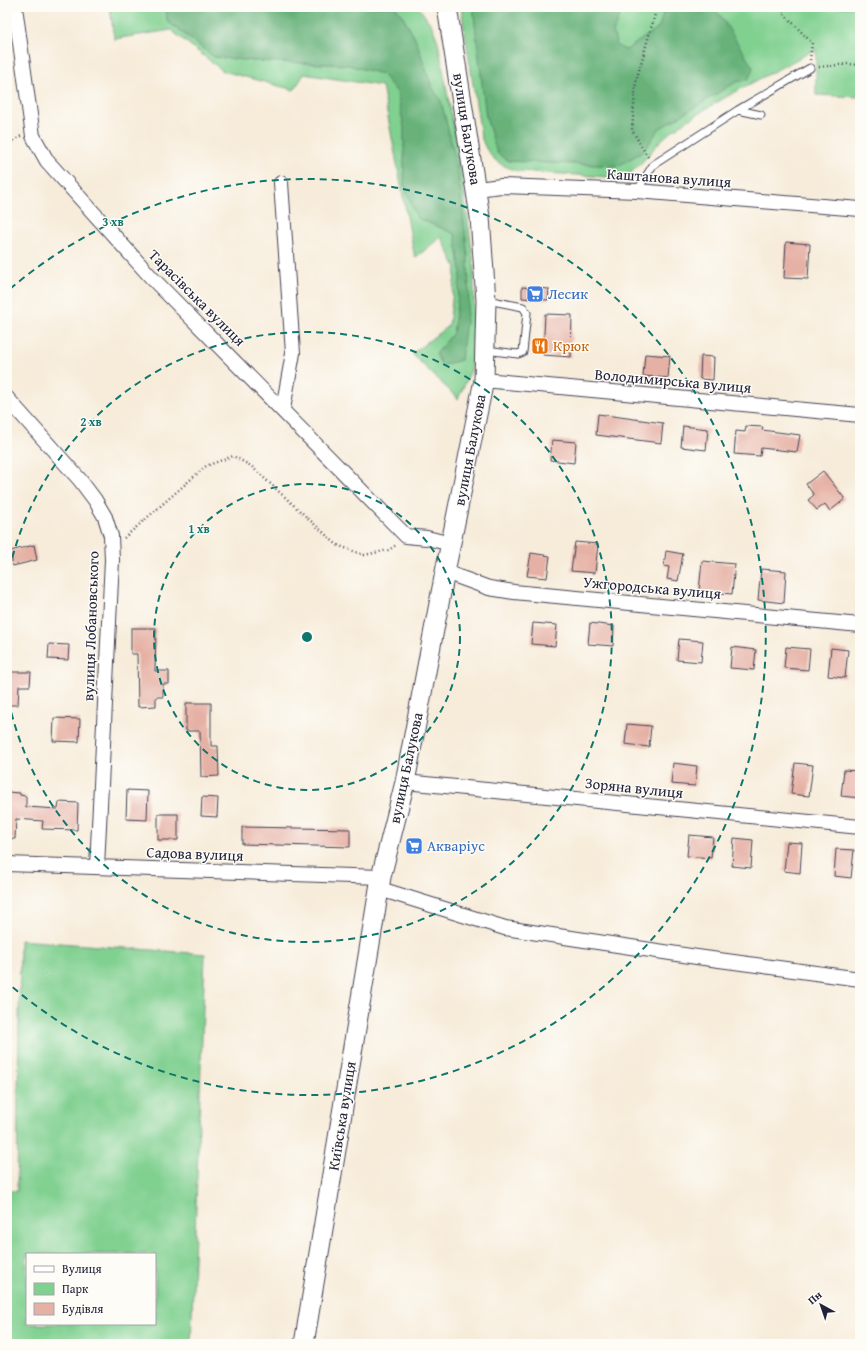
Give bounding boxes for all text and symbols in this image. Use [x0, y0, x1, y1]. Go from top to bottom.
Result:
street label: вулиця Балукова [448, 71, 487, 187]
street label: Каштанова вулиця [606, 163, 732, 192]
text: 3 хв [102, 213, 124, 230]
street label: Тарасівська вулиця [144, 245, 251, 351]
place label: Лесик [548, 283, 588, 304]
supermarket icon: Лесик [525, 284, 545, 304]
place label: Крюк [553, 335, 589, 356]
restaurant icon: Крюк [530, 336, 550, 356]
street label: Володимирська вулиця [594, 363, 753, 398]
street label: вулиця Балукова [448, 392, 491, 507]
text: 2 хв [80, 413, 102, 430]
text: 1 хв [188, 520, 210, 537]
street label: вулиця Лобановського [77, 550, 104, 702]
street label: Ужгородська вулиця [582, 571, 722, 604]
centre of rings [300, 630, 314, 644]
street label: вулиця Балукова [383, 710, 428, 825]
street label: Зоряна вулиця [584, 772, 685, 803]
place label: Акваріус [427, 835, 485, 856]
supermarket icon: Акваріус [404, 836, 424, 856]
street label: Садова вулиця [146, 841, 244, 866]
street label: Київська вулиця [323, 1059, 361, 1172]
legend [26, 1253, 156, 1325]
text: Вулиця [62, 1260, 102, 1277]
text: Парк [62, 1280, 89, 1297]
north arrow [801, 1285, 841, 1325]
text: Пн [804, 1287, 825, 1308]
text: Будівля [62, 1300, 103, 1317]

